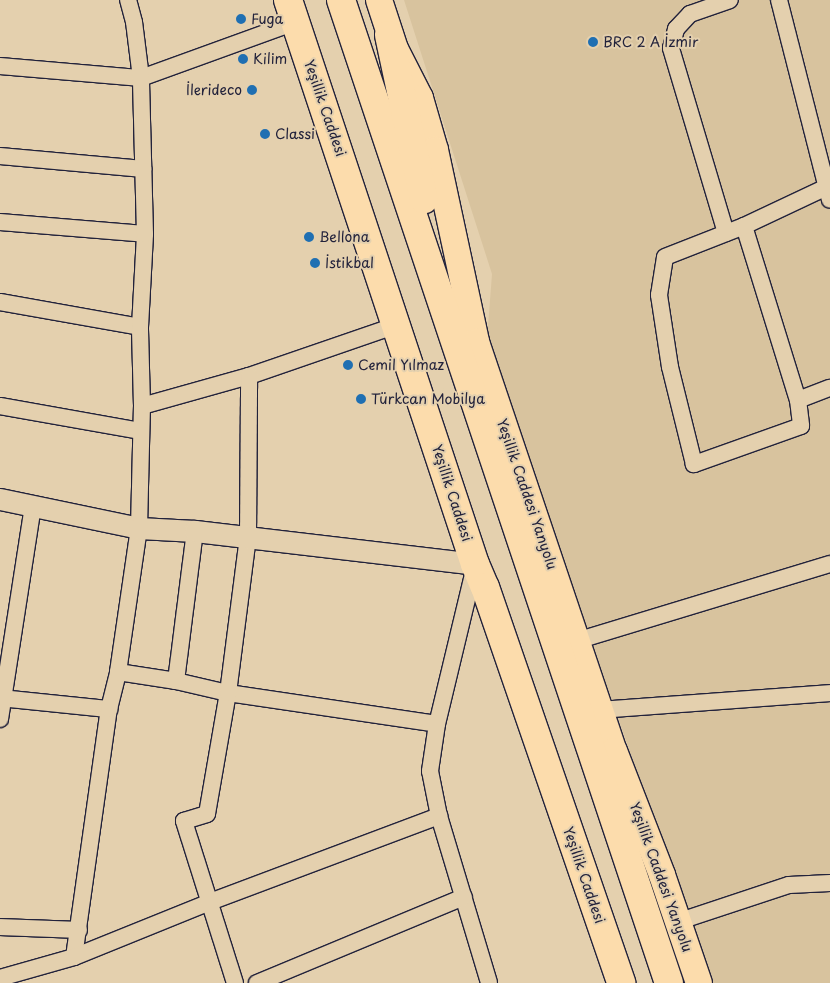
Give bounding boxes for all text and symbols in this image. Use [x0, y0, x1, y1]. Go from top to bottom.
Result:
place label: Fuga [251, 11, 283, 27]
marker: Fuga [235, 13, 247, 25]
place label: BRC 2 A İzmir [603, 34, 701, 50]
marker: BRC 2 A İzmir [587, 36, 599, 48]
place label: Kilim [253, 51, 287, 67]
marker: Kilim [237, 53, 249, 65]
street label: Yeşillik Caddesi [300, 57, 350, 159]
place label: İlerideco [186, 82, 242, 98]
marker: İlerideco [246, 84, 258, 96]
place label: Classi [275, 126, 315, 142]
marker: Classi [259, 128, 271, 140]
place label: Bellona [319, 229, 369, 245]
marker: Bellona [303, 231, 315, 243]
place label: İstikbal [325, 255, 374, 271]
marker: İstikbal [309, 257, 321, 269]
place label: Cemil Yılmaz [358, 357, 445, 373]
marker: Cemil Yılmaz [342, 359, 354, 371]
place label: Türkcan Mobilya [371, 391, 484, 407]
marker: Türkcan Mobilya [355, 393, 367, 405]
street label: Yeşillik Caddesi Yanyolu [493, 416, 561, 572]
street label: Yeşillik Caddesi [428, 442, 476, 544]
street label: Yeşillik Caddesi Yanyolu [626, 800, 696, 954]
street label: Yeşillik Caddesi [559, 824, 609, 926]

